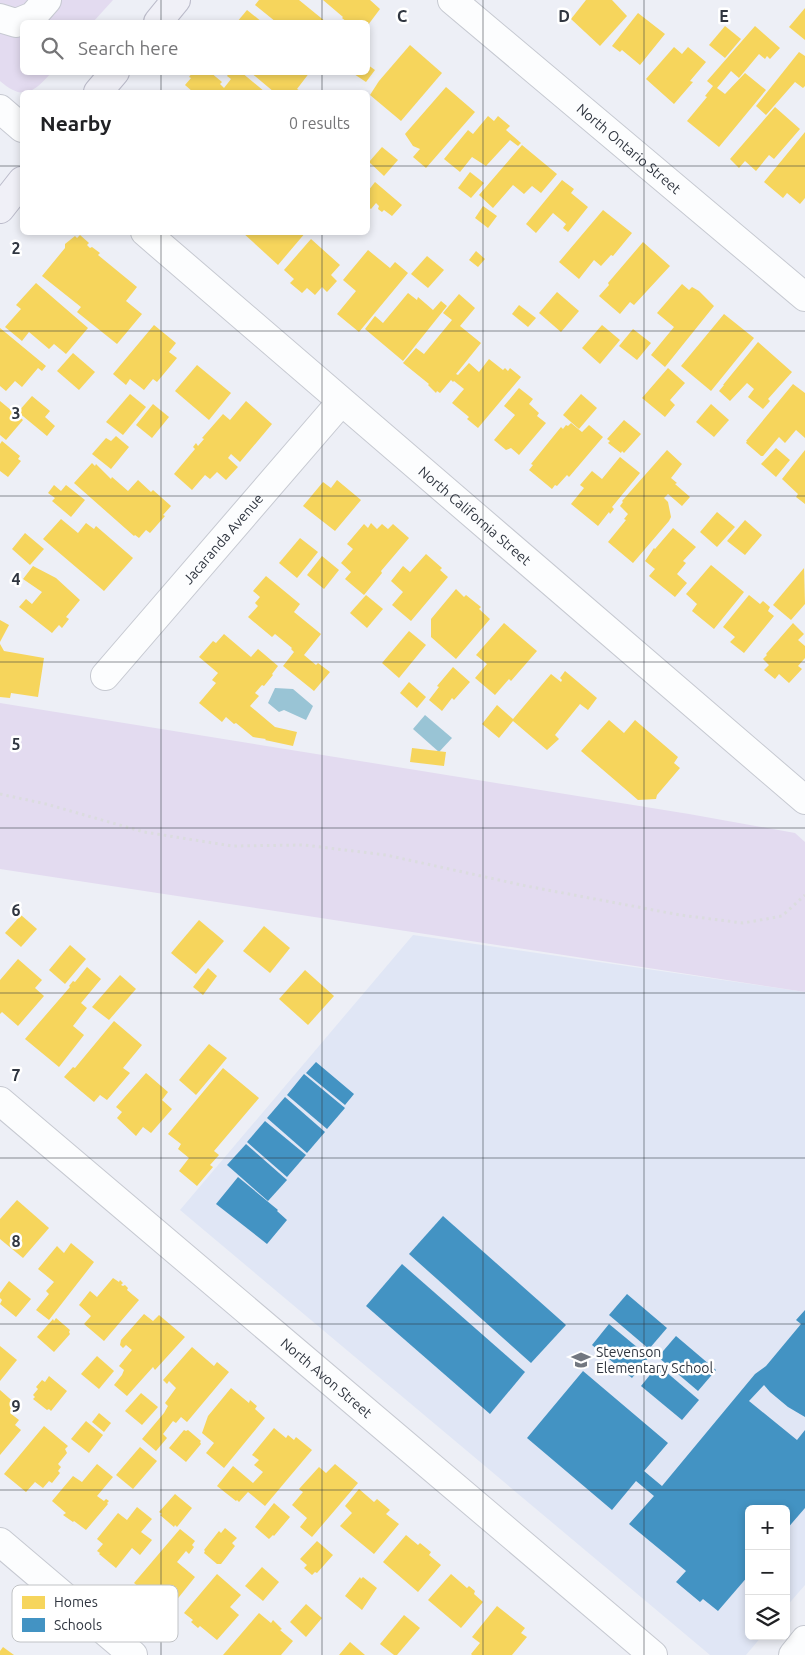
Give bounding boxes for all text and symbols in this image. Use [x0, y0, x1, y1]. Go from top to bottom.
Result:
text: C [397, 7, 407, 25]
text: D [558, 7, 570, 25]
text: E [719, 7, 729, 25]
search box [20, 20, 370, 75]
icon: search [38, 34, 66, 62]
text: Search here [78, 37, 178, 59]
street label: North Ontario Street [573, 100, 684, 197]
text: Nearby [40, 111, 111, 135]
text: 0 results [289, 114, 350, 132]
text: 2 [11, 239, 21, 257]
text: 3 [11, 404, 21, 422]
street label: North California Street [415, 463, 534, 569]
street label: Jacaranda Avenue [180, 490, 266, 587]
text: 4 [11, 570, 21, 588]
text: 5 [11, 735, 21, 753]
text: 6 [11, 901, 21, 919]
text: 7 [11, 1066, 21, 1084]
text: 8 [11, 1232, 21, 1250]
street label: North Avon Street [278, 1335, 376, 1421]
place label: Stevenson Elementary School [596, 1344, 714, 1376]
school or university icon: Stevenson Elementary School [570, 1349, 592, 1371]
text: 9 [11, 1397, 21, 1415]
map controls [745, 1505, 790, 1640]
button: + [745, 1505, 790, 1550]
button: − [745, 1550, 790, 1595]
legend [12, 1585, 178, 1642]
text: Homes [54, 1594, 98, 1610]
button: layers [745, 1595, 790, 1640]
text: Schools [54, 1617, 102, 1633]

